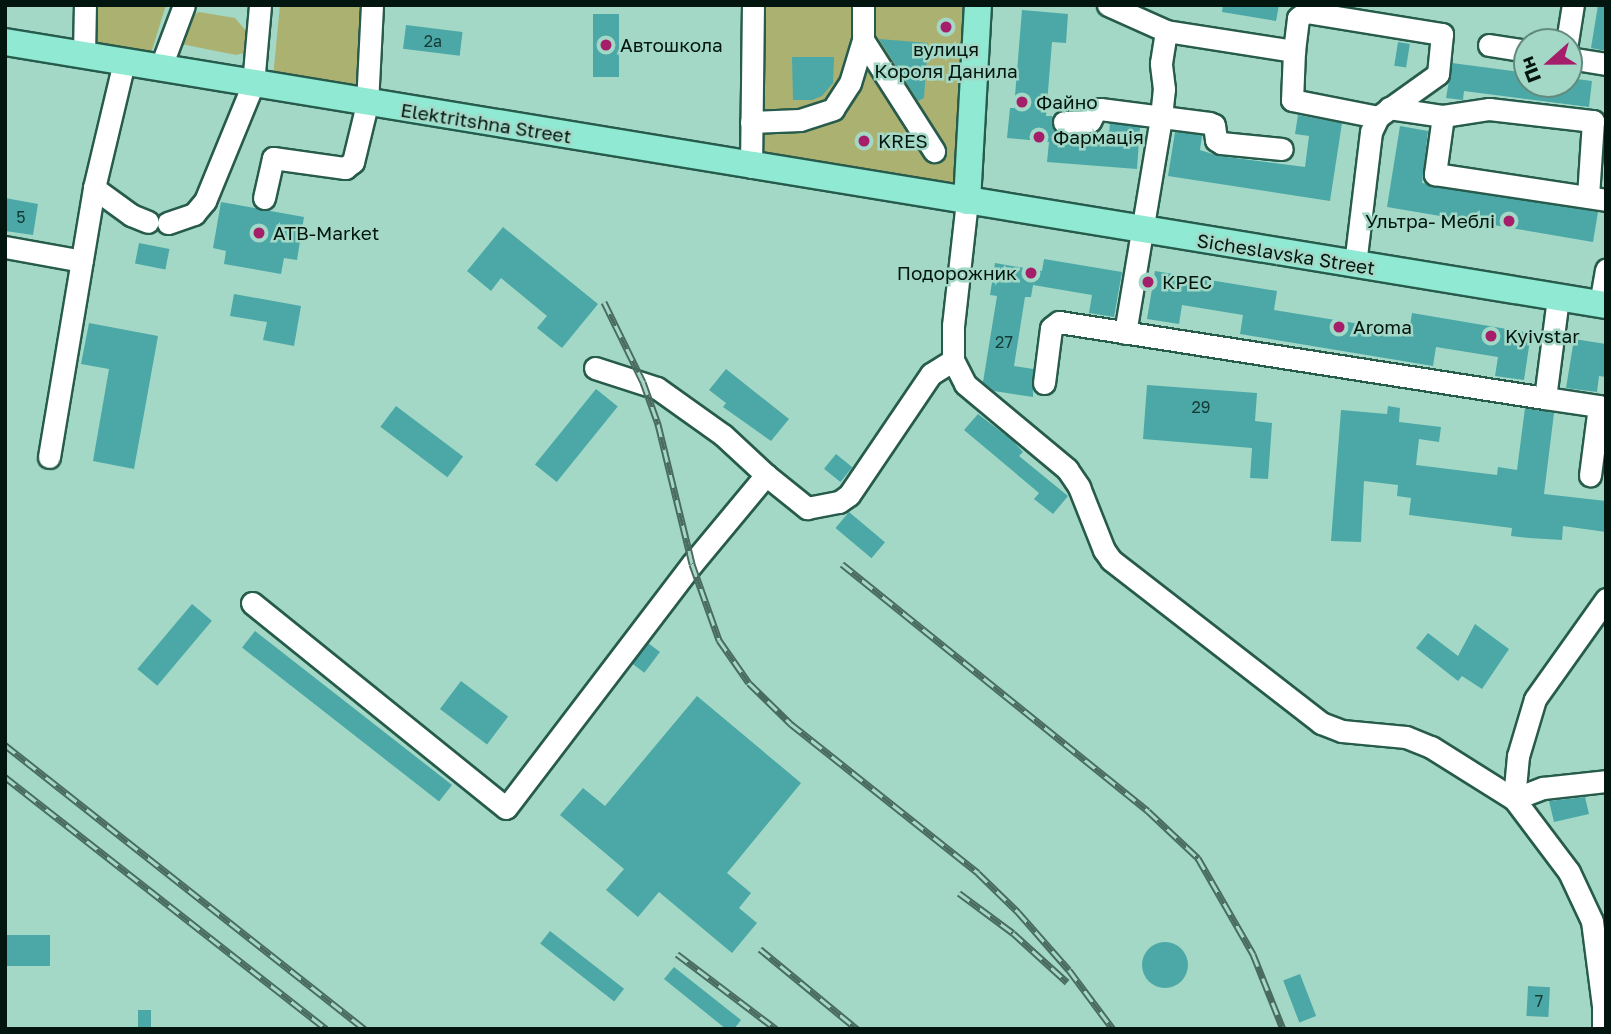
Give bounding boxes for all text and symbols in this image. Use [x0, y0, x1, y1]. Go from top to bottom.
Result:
marker: вулиця Короля Данила [938, 19, 954, 35]
north arrow [1513, 28, 1583, 98]
house number: 2а [424, 31, 442, 51]
place label: Автошкола [620, 34, 723, 56]
marker: Автошкола [598, 37, 614, 53]
place label: вулиця Короля Данила [874, 38, 1018, 82]
text: Пн [1514, 54, 1545, 86]
place label: Файно [1036, 91, 1098, 113]
marker: Файно [1014, 94, 1030, 110]
street label: Elektritshna Street [399, 98, 573, 148]
place label: Фармація [1053, 126, 1144, 148]
marker: Фармація [1031, 129, 1047, 145]
place label: KRES [878, 130, 928, 152]
marker: KRES [856, 133, 872, 149]
house number: 5 [16, 207, 26, 227]
place label: Ультра- Меблі [1365, 210, 1495, 232]
marker: Ультра- Меблі [1501, 213, 1517, 229]
place label: ATB-Market [273, 222, 379, 244]
marker: ATB-Market [251, 225, 267, 241]
street label: Sicheslavska Street [1195, 229, 1377, 279]
place label: Подорожник [897, 262, 1017, 284]
marker: Подорожник [1023, 265, 1039, 281]
place label: КРЕС [1162, 271, 1212, 293]
marker: КРЕС [1140, 274, 1156, 290]
place label: Aroma [1353, 316, 1412, 338]
marker: Aroma [1331, 319, 1347, 335]
place label: Kyivstar [1505, 325, 1580, 347]
marker: Kyivstar [1483, 328, 1499, 344]
house number: 27 [995, 332, 1013, 352]
house number: 29 [1192, 397, 1210, 417]
house number: 7 [1535, 991, 1543, 1011]

